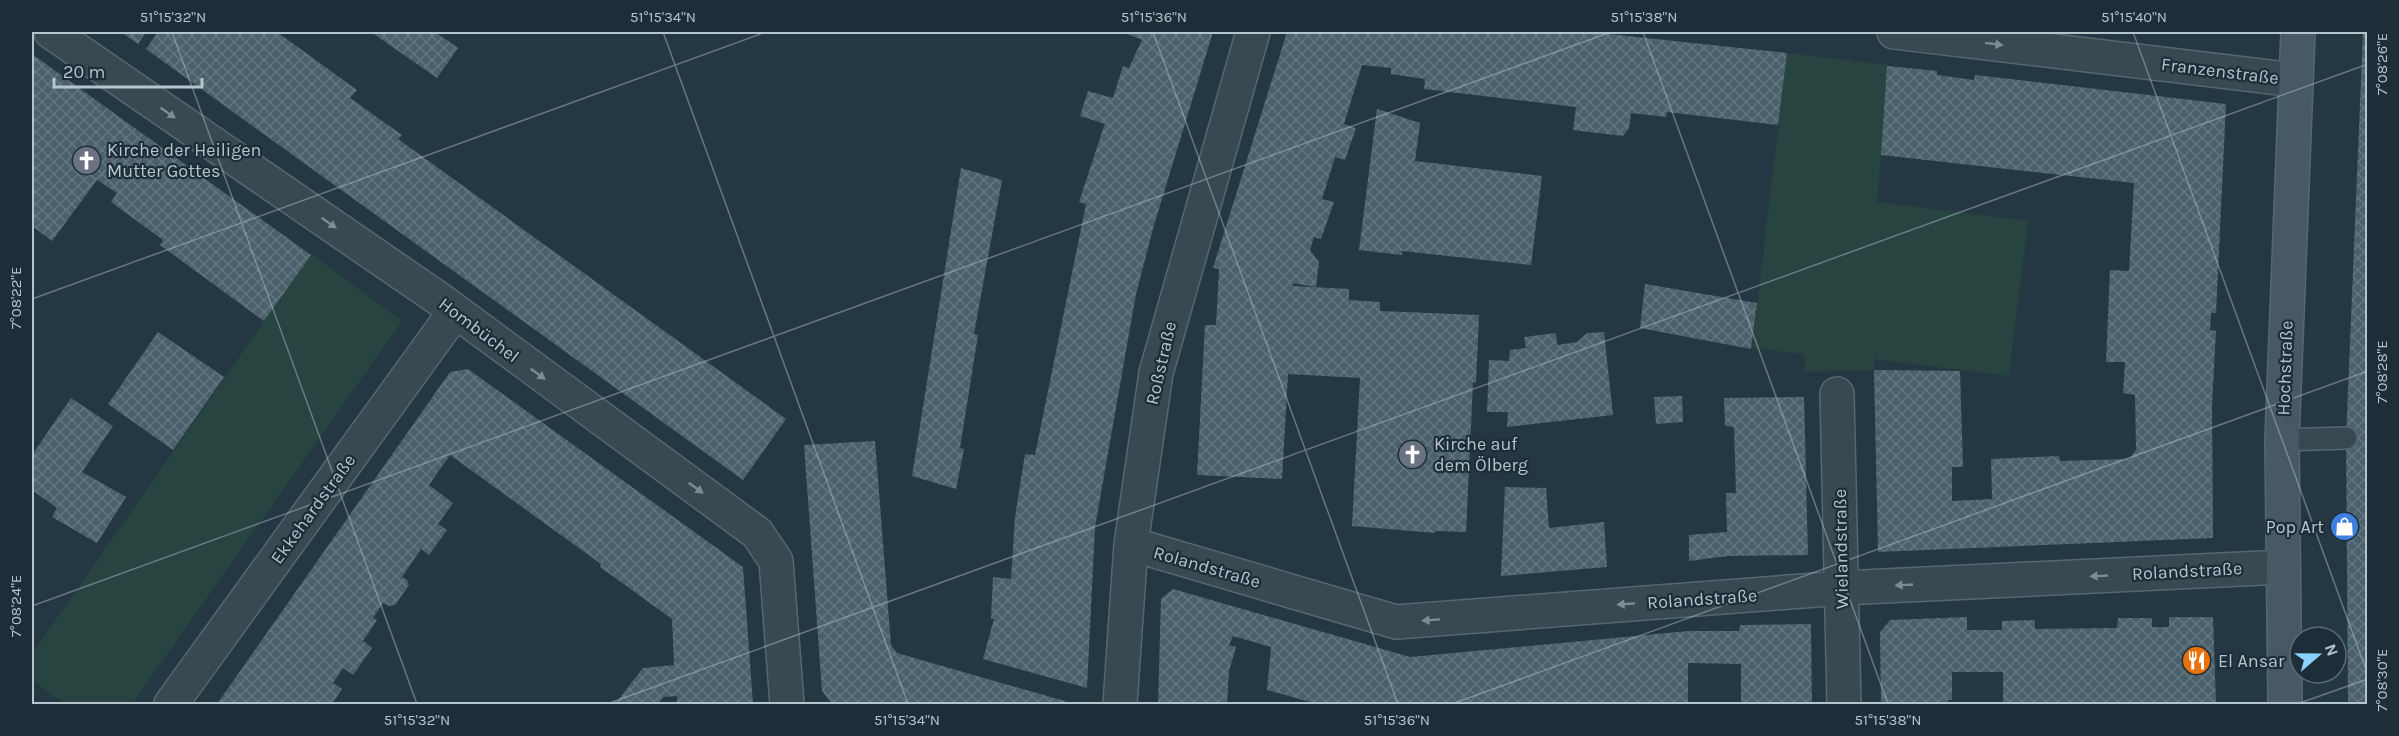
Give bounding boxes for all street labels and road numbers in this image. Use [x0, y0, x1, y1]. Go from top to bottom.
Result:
street label: Franzenstraße [2160, 53, 2280, 89]
street label: Hombüchel [435, 293, 523, 367]
street label: Roßstraße [1141, 319, 1181, 407]
street label: Hochstraße [2272, 320, 2298, 416]
street label: Ekkehardstraße [266, 450, 360, 568]
street label: Wielandstraße [1829, 489, 1853, 609]
street label: Rolandstraße [1151, 541, 1263, 593]
street label: Rolandstraße [2131, 557, 2243, 585]
street label: Rolandstraße [1646, 584, 1758, 614]

